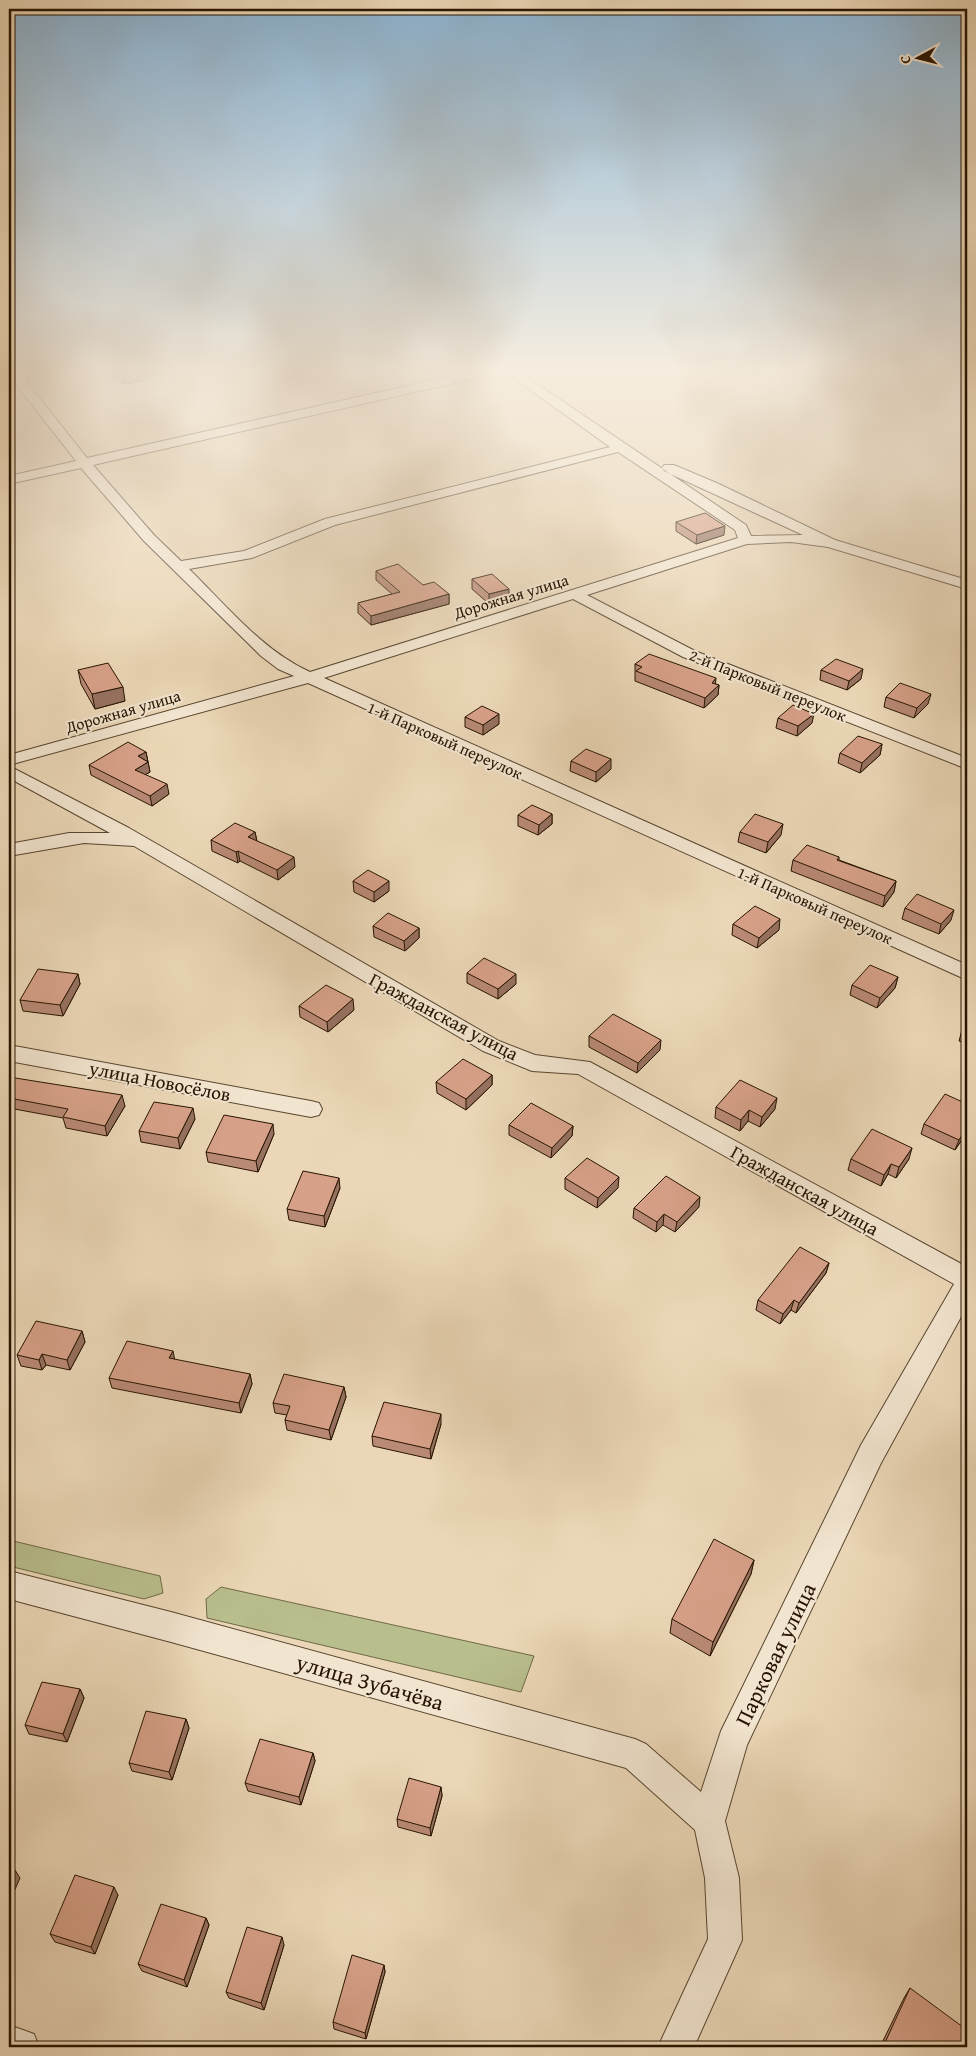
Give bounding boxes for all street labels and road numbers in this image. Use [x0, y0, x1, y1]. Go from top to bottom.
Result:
street label: Дорожная улица [450, 567, 572, 625]
street label: 2-й Парковый переулок [686, 642, 851, 728]
street label: Дорожная улица [62, 683, 184, 739]
street label: 1-й Парковый переулок [364, 695, 527, 785]
street label: 1-й Парковый переулок [734, 860, 897, 950]
street label: Гражданская улица [364, 965, 524, 1067]
street label: улица Новосёлов [86, 1053, 233, 1108]
street label: Гражданская улица [726, 1138, 884, 1242]
street label: Парковая улица [726, 1576, 824, 1731]
street label: улица Зубачёва [292, 1645, 448, 1718]

